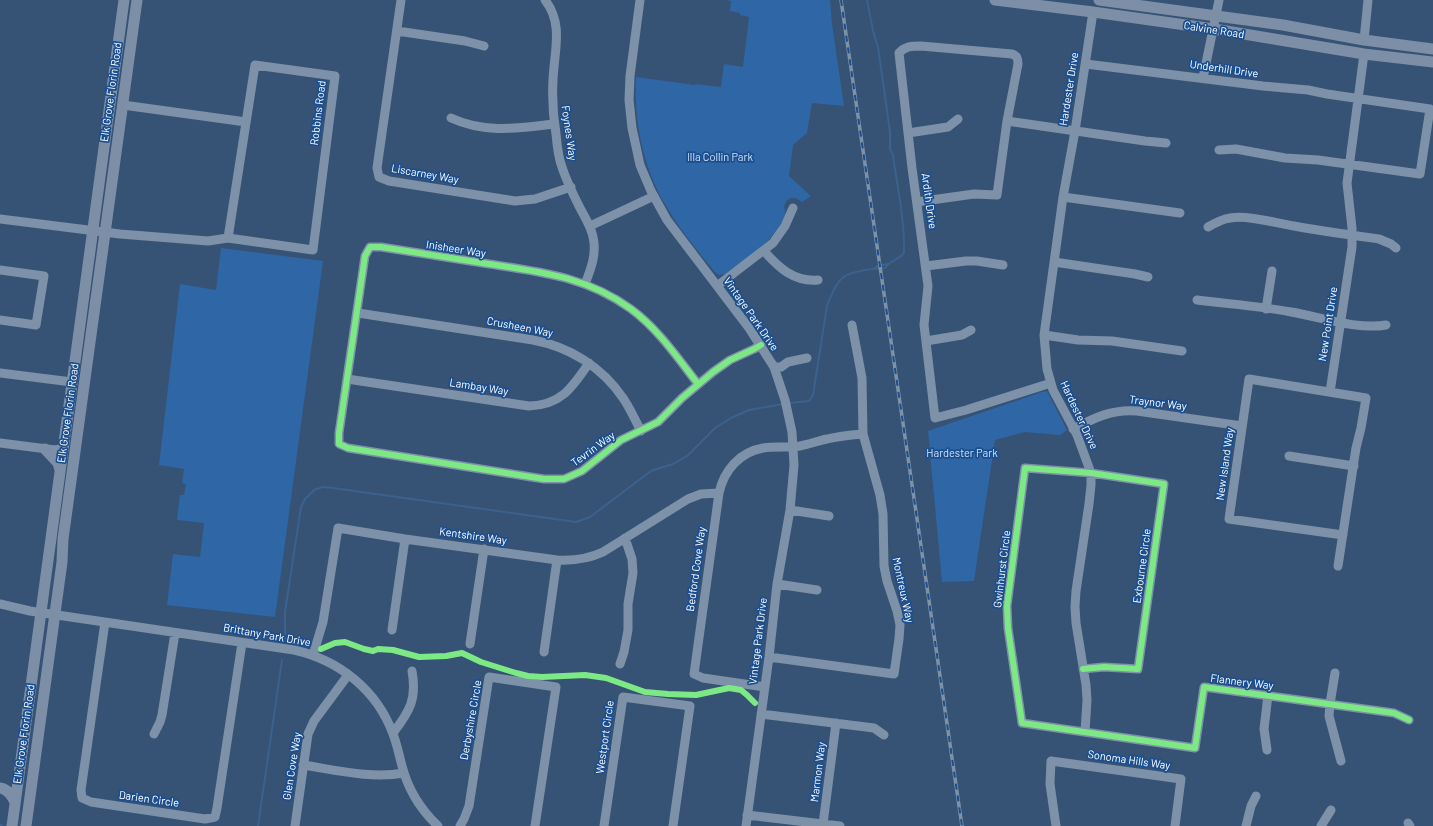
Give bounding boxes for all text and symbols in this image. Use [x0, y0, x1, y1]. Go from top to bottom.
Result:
street label: Calvine Road [1183, 19, 1245, 41]
street label: Elk Grove Florin Road [97, 41, 125, 143]
street label: Hardester Drive [1057, 51, 1081, 127]
street label: Underhill Drive [1189, 58, 1259, 80]
street label: Robbins Road [307, 80, 329, 146]
street label: Foynes Way [559, 105, 579, 161]
park label: Illa Collin Park [687, 150, 753, 164]
street label: Liscarney Way [390, 162, 460, 186]
street label: Ardith Drive [919, 172, 939, 230]
street label: Inisheer Way [425, 238, 487, 260]
street label: Vintage Park Drive [721, 275, 781, 353]
street label: New Point Drive [1316, 286, 1340, 362]
street label: Crusheen Way [486, 314, 554, 340]
street label: Elk Grove Florin Road [54, 362, 82, 464]
street label: Lambay Way [449, 376, 509, 398]
street label: Hardester Drive [1057, 379, 1101, 451]
street label: Traynor Way [1128, 393, 1188, 413]
street label: New Island Way [1213, 427, 1237, 501]
street label: Tevrin Way [568, 429, 618, 469]
park label: Hardester Park [926, 446, 998, 460]
street label: Kentshire Way [438, 525, 508, 547]
street label: Bedford Cove Way [684, 526, 708, 612]
street label: Exbourne Circle [1130, 528, 1154, 604]
street label: Gwinhurst Circle [991, 529, 1013, 609]
street label: Montreux Way [890, 556, 916, 624]
street label: Vintage Park Drive [746, 597, 770, 685]
street label: Brittany Park Drive [222, 621, 312, 649]
street label: Flannery Way [1210, 672, 1274, 692]
street label: Derbyshire Circle [457, 679, 485, 761]
street label: Elk Grove Florin Road [10, 683, 38, 785]
street label: Westport Circle [593, 699, 617, 775]
street label: Glen Cove Way [280, 731, 304, 801]
street label: Marmon Way [808, 741, 828, 803]
street label: Sonoma Hills Way [1087, 748, 1171, 772]
street label: Darien Circle [118, 788, 180, 810]

